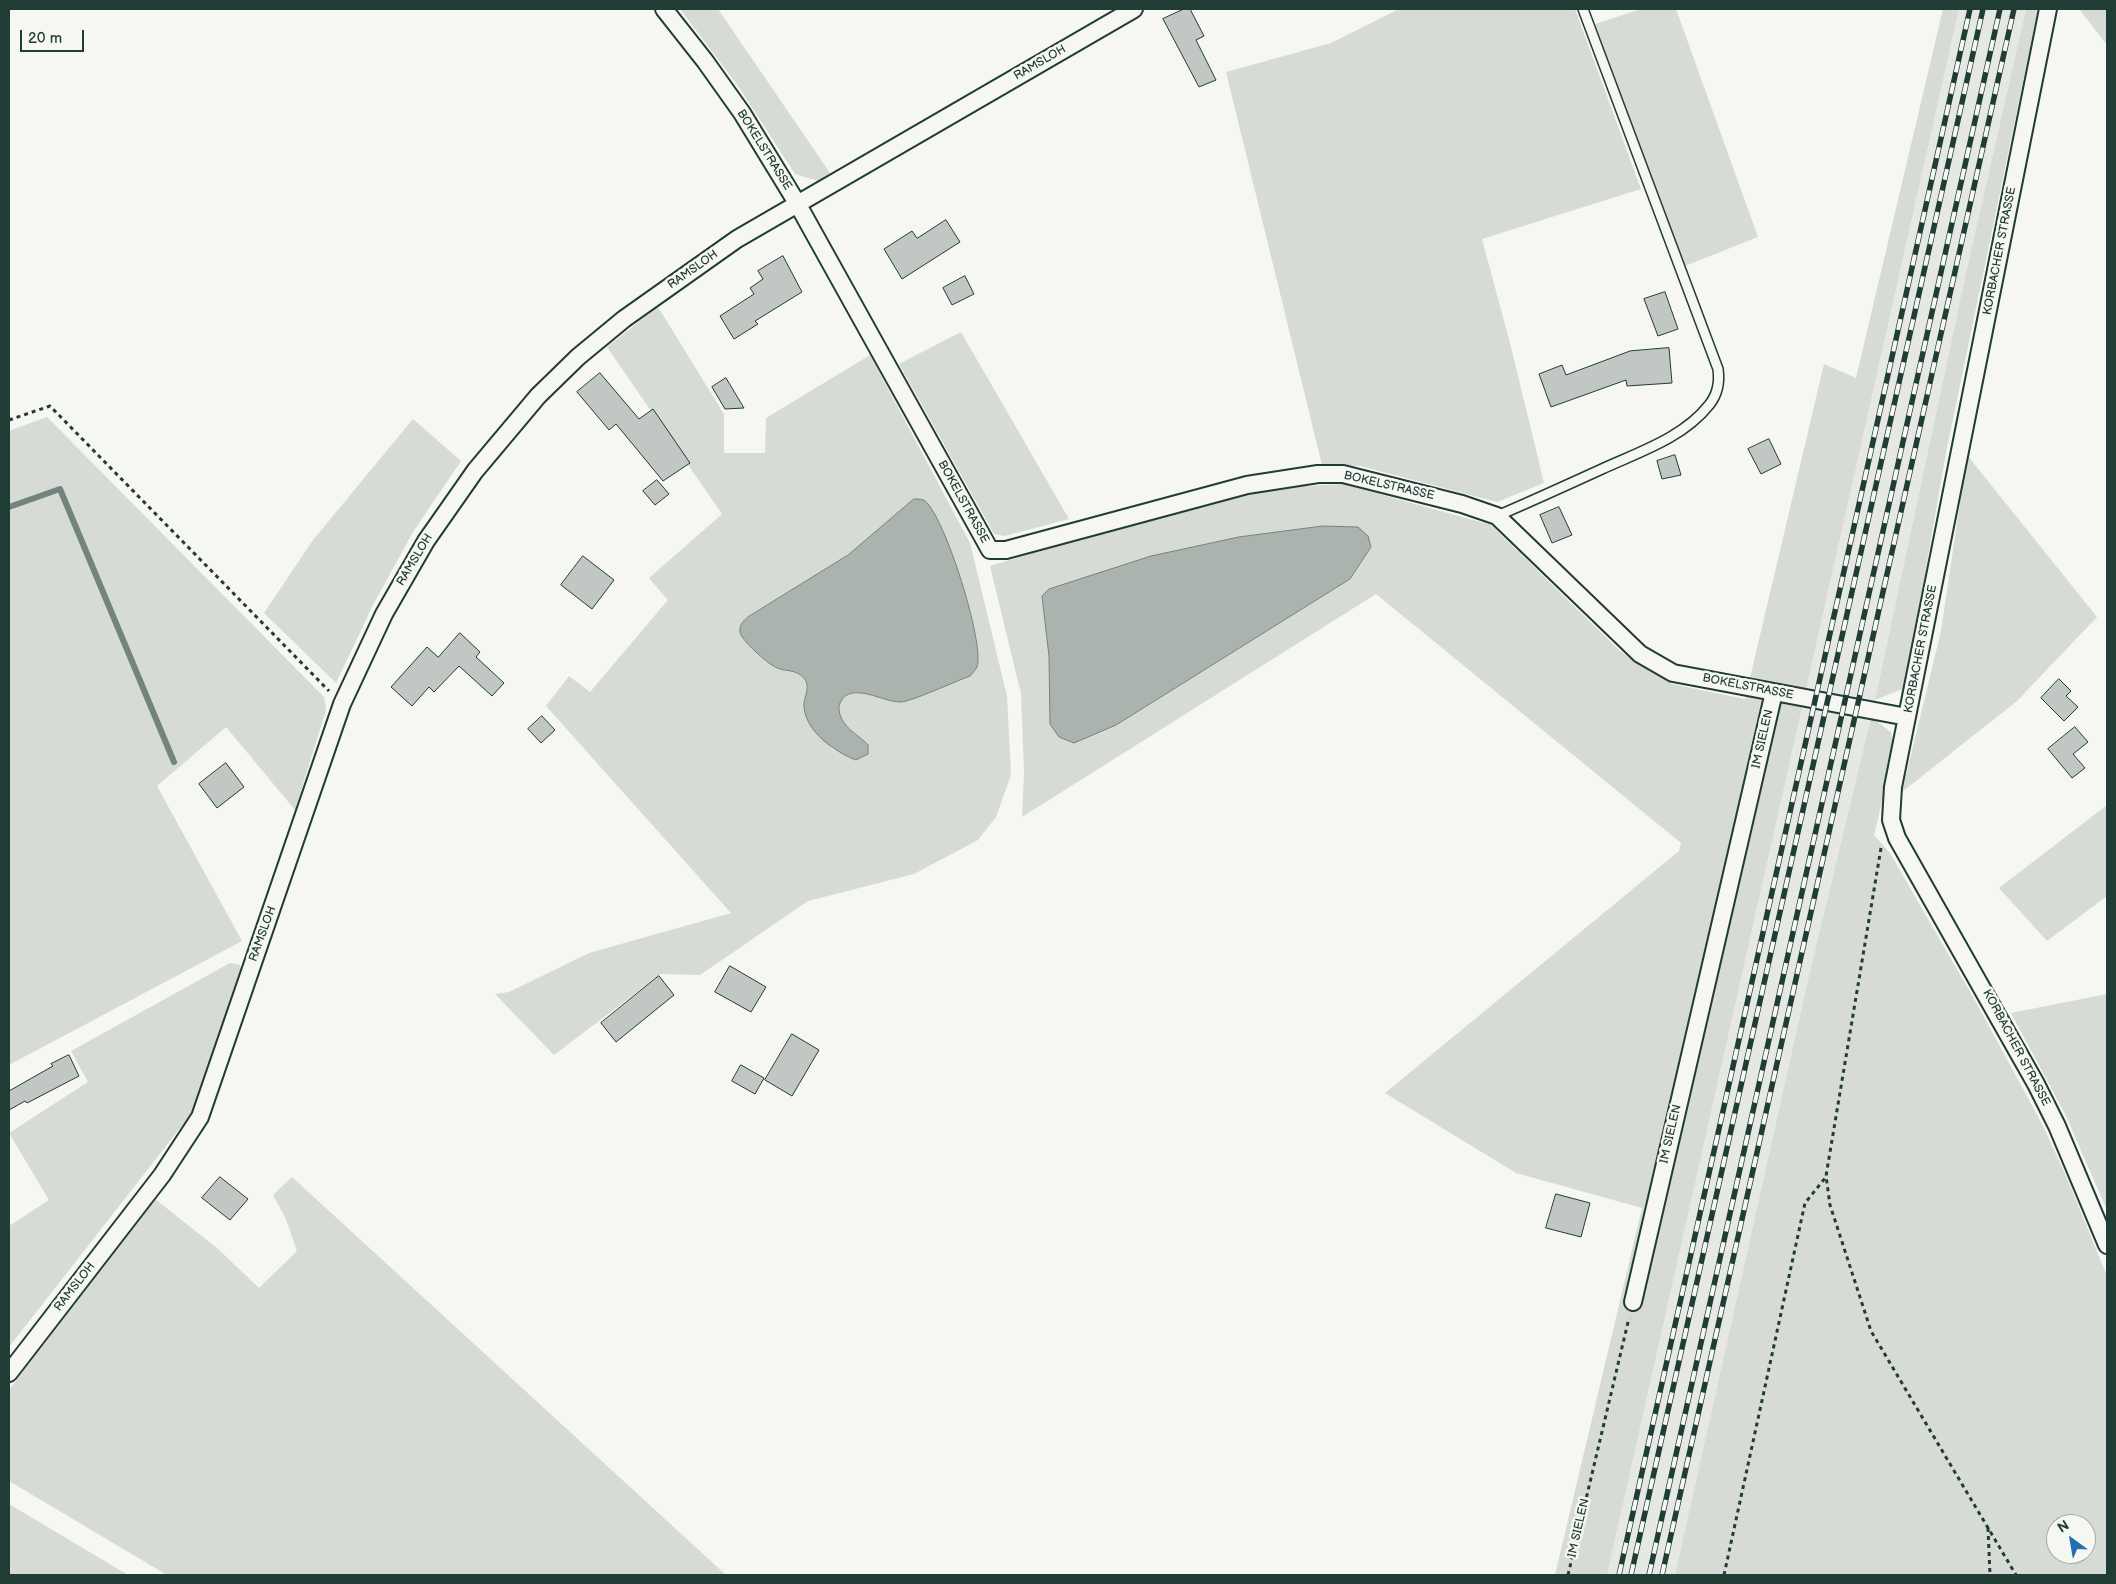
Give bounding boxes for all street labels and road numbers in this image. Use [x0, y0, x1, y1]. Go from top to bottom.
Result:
street label: RAMSLOH [1011, 42, 1069, 84]
street label: BOKELSTRASSE [733, 107, 795, 193]
street label: KORBACHER STRASSE [1981, 186, 2019, 316]
street label: RAMSLOH [665, 247, 721, 293]
street label: BOKELSTRASSE [934, 458, 992, 546]
street label: BOKELSTRASSE [1342, 469, 1436, 503]
street label: RAMSLOH [394, 531, 436, 589]
street label: KORBACHER STRASSE [1902, 584, 1940, 714]
street label: BOKELSTRASSE [1701, 671, 1795, 703]
street label: IM SIELEN [1749, 708, 1777, 770]
street label: RAMSLOH [246, 904, 280, 964]
street label: KORBACHER STRASSE [1979, 987, 2053, 1109]
street label: IM SIELEN [1657, 1103, 1685, 1165]
street label: RAMSLOH [51, 1260, 99, 1314]
street label: IM SIELEN [1565, 1497, 1593, 1559]

